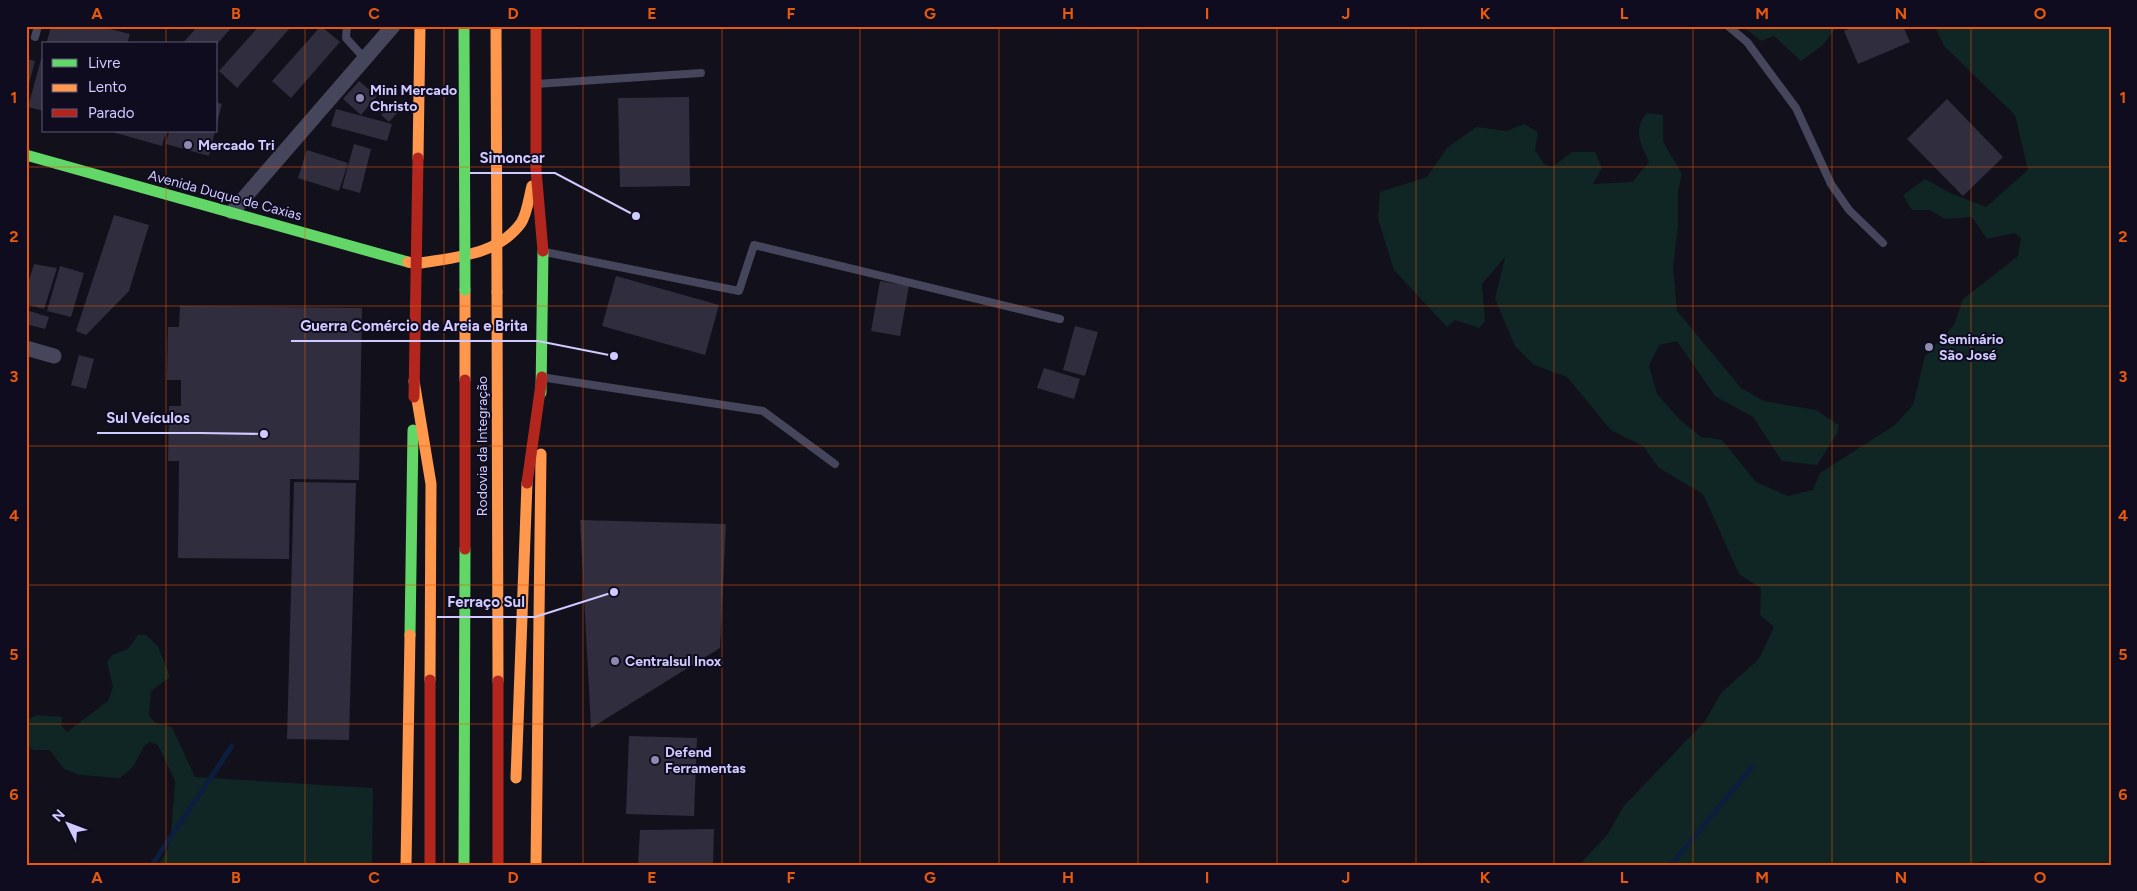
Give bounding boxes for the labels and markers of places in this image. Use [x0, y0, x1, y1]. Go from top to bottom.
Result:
place label: Mini Mercado Christo [370, 82, 457, 115]
marker: Mini Mercado Christo [354, 92, 366, 104]
place label: Mercado Tri [198, 137, 275, 154]
marker: Mercado Tri [182, 139, 194, 151]
callout: Simoncar [470, 143, 555, 173]
callout: Guerra Comércio de Areia e Brita [291, 311, 538, 341]
place label: Seminário São José [1939, 331, 2004, 364]
marker: Seminário São José [1923, 341, 1935, 353]
callout: Sul Veículos [97, 403, 200, 433]
callout: Ferraço Sul [437, 587, 535, 617]
place label: Centralsul Inox [625, 653, 722, 670]
marker: Centralsul Inox [609, 655, 621, 667]
place label: Defend Ferramentas [665, 744, 746, 777]
marker: Defend Ferramentas [649, 754, 661, 766]

